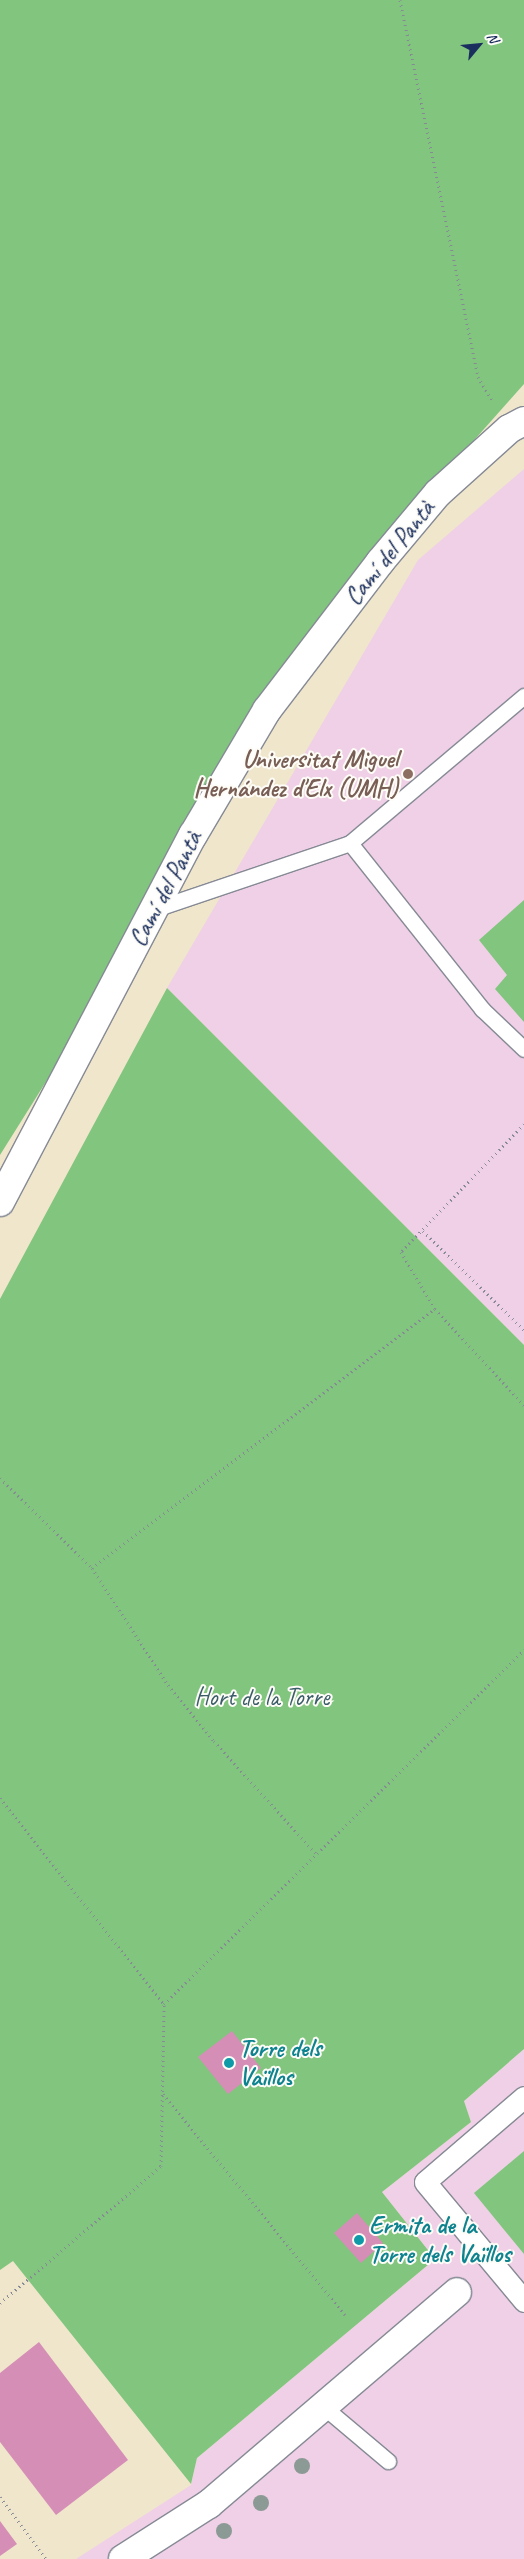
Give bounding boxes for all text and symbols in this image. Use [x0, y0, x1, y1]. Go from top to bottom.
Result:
north arrow [454, 20, 504, 70]
text: N [483, 30, 502, 46]
street label: Camí del Pantà [338, 494, 442, 612]
place label: Universitat Miguel Hernández d'Elx (UMH) [194, 745, 398, 804]
marker: Universitat Miguel Hernández d'Elx (UMH) [402, 768, 414, 780]
street label: Camí del Pantà [123, 826, 209, 952]
park label: Hort de la Torre [194, 1682, 330, 1712]
place label: Torre dels Vaïllos [239, 2034, 321, 2093]
marker: Torre dels Vaïllos [223, 2057, 235, 2069]
place label: Ermita de la Torre dels Vaïllos [369, 2211, 511, 2270]
marker: Ermita de la Torre dels Vaïllos [353, 2234, 365, 2246]

